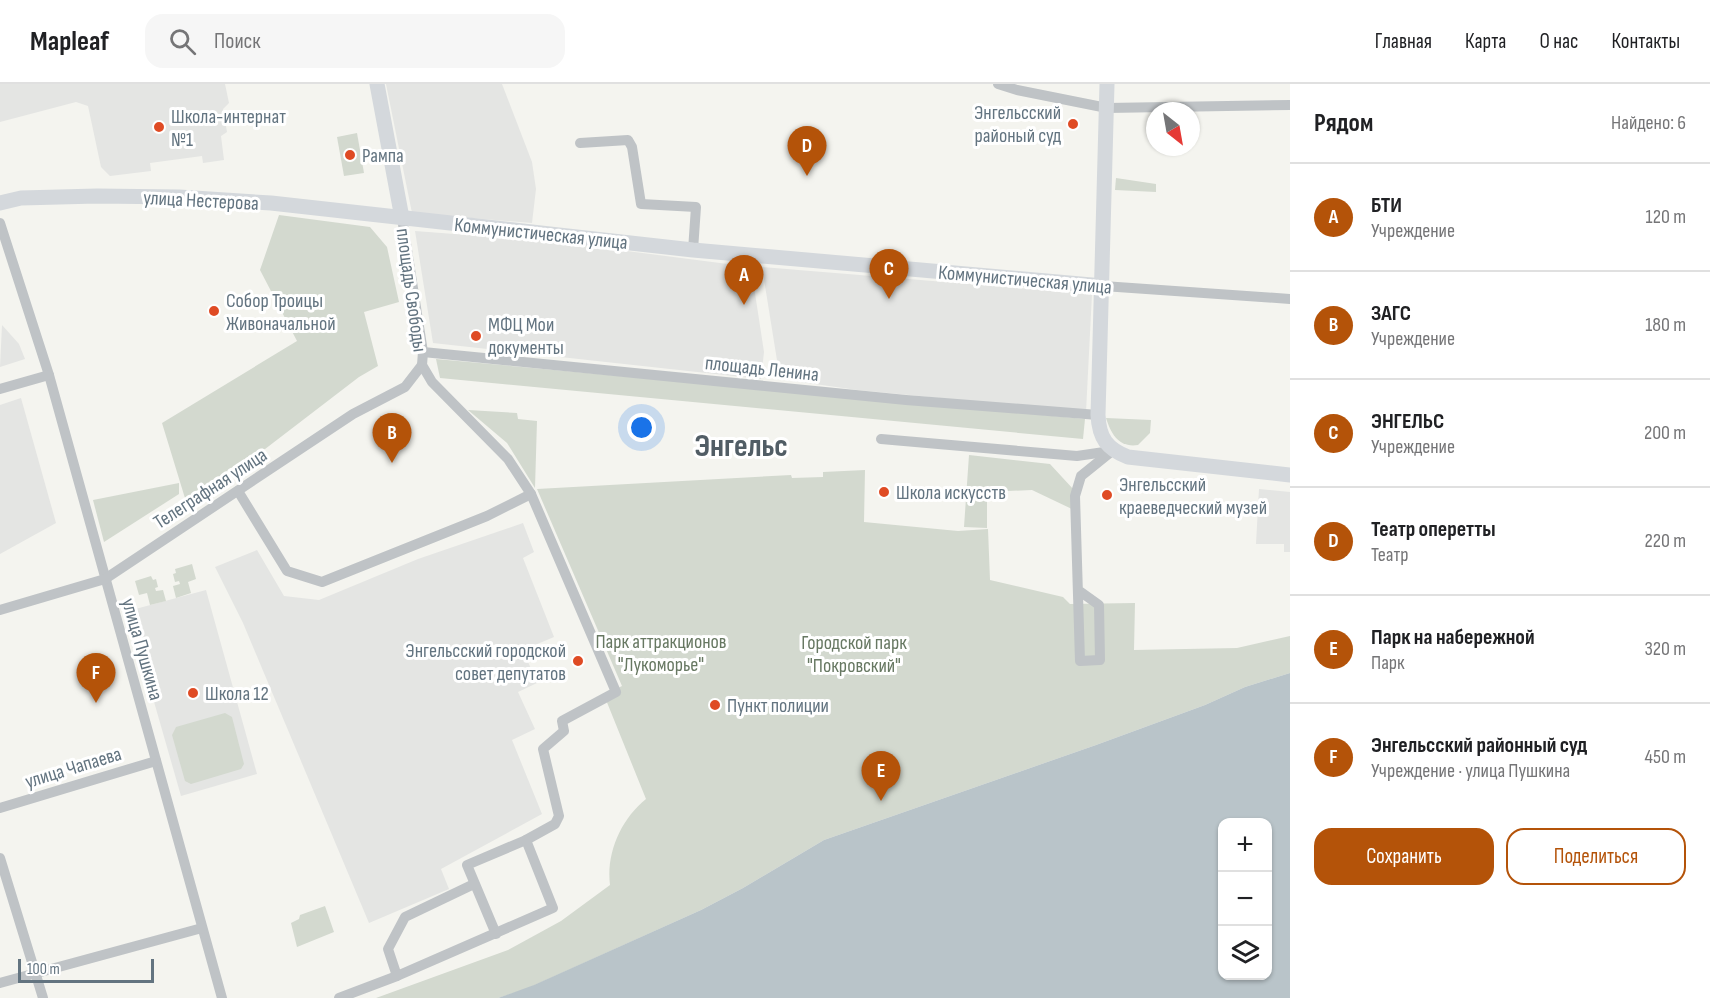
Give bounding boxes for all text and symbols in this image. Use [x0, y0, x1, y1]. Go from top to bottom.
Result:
search box [145, 14, 565, 68]
text: Mapleaf [30, 25, 109, 58]
icon: search [166, 25, 199, 58]
text: Поиск [214, 28, 261, 55]
text: Главная [1375, 29, 1432, 54]
text: Карта [1465, 29, 1506, 54]
text: О нас [1539, 29, 1578, 54]
text: Контакты [1611, 29, 1680, 54]
place label: Энгельсский районый суд [974, 101, 1062, 148]
north arrow [1146, 102, 1200, 156]
place label: Школа-интернат №1 [171, 105, 286, 152]
text: Рядом [1314, 108, 1373, 139]
text: Найдено: 6 [1611, 111, 1686, 135]
marker: Энгельсский районый суд [1066, 117, 1080, 131]
marker: Школа-интернат №1 [152, 120, 166, 134]
pin: D [788, 126, 826, 176]
place label: Рампа [362, 144, 404, 168]
marker: Рампа [343, 148, 357, 162]
street label: улица Нестерова [143, 186, 259, 216]
text: БТИ [1371, 192, 1402, 219]
text: A [1329, 205, 1338, 229]
text: 120 m [1646, 205, 1686, 229]
street label: Коммунистическая улица [453, 213, 629, 255]
text: Учреждение [1371, 219, 1455, 243]
street label: площадь Свободы [390, 227, 432, 354]
pin: C [870, 250, 908, 299]
pin: A [724, 256, 764, 305]
street label: Коммунистическая улица [937, 260, 1113, 300]
place label: Собор Троицы Живоначальной [226, 289, 336, 336]
text: ЗАГС [1371, 300, 1411, 327]
marker: Собор Троицы Живоначальной [207, 304, 221, 318]
place label: МФЦ Мои документы [488, 313, 564, 360]
text: B [1329, 313, 1338, 337]
text: 180 m [1645, 313, 1686, 337]
text: Учреждение [1371, 327, 1455, 351]
marker: МФЦ Мои документы [469, 329, 483, 343]
street label: площадь Ленина [704, 351, 820, 387]
text: ЭНГЕЛЬС [1371, 408, 1444, 435]
your location [627, 413, 656, 442]
pin: B [372, 414, 412, 463]
text: C [1328, 421, 1339, 445]
text: 200 m [1644, 421, 1686, 445]
district label: Энгельс [694, 427, 788, 466]
text: Учреждение [1371, 435, 1455, 459]
street label: Телеграфная улица [149, 443, 272, 534]
place label: Энгельсский краеведческий музей [1119, 473, 1267, 520]
place label: Школа искусств [896, 481, 1006, 505]
marker: Школа искусств [877, 485, 891, 499]
marker: Энгельсский краеведческий музей [1100, 488, 1114, 502]
text: Театр оперетты [1371, 516, 1496, 543]
text: D [1328, 529, 1339, 553]
text: 220 m [1645, 529, 1686, 553]
text: Театр [1371, 543, 1409, 567]
street label: улица Пушкина [116, 596, 168, 703]
text: Парк на набережной [1371, 624, 1535, 651]
park label: Парк аттракционов "Лукоморье" [595, 630, 727, 677]
park label: Городской парк "Покровский" [801, 631, 907, 678]
text: E [1329, 637, 1338, 661]
text: 320 m [1644, 637, 1686, 661]
place label: Энгельсский городской совет депутатов [405, 639, 566, 686]
text: Парк [1371, 651, 1405, 675]
pin: F [76, 654, 116, 703]
marker: Энгельсский городской совет депутатов [571, 654, 585, 668]
place label: Школа 12 [205, 682, 269, 706]
marker: Школа 12 [186, 686, 200, 700]
place label: Пункт полиции [727, 694, 829, 718]
marker: Пункт полиции [708, 698, 722, 712]
text: Энгельсский районный суд [1371, 732, 1587, 759]
street label: улица Чапаева [22, 742, 124, 794]
text: F [1329, 745, 1338, 769]
text: 450 m [1645, 745, 1686, 769]
pin: E [862, 752, 900, 801]
text: Учреждение · улица Пушкина [1371, 759, 1570, 783]
map controls [1218, 818, 1272, 980]
button: + [1218, 818, 1272, 872]
button: Сохранить [1314, 828, 1494, 885]
button: Поделиться [1506, 828, 1686, 885]
button: − [1218, 872, 1272, 926]
button: layers [1218, 926, 1272, 980]
scale bar [18, 956, 154, 984]
text: 100 m [27, 960, 60, 979]

